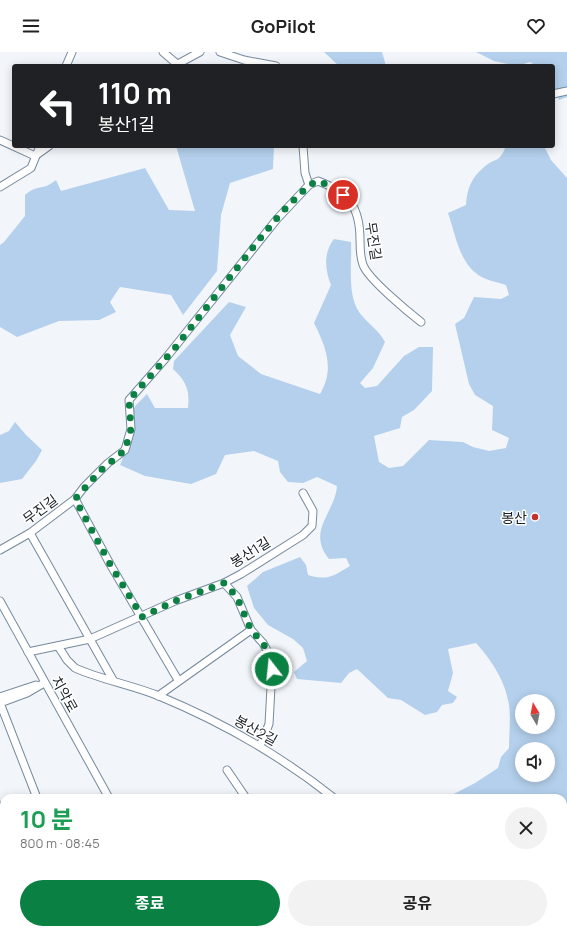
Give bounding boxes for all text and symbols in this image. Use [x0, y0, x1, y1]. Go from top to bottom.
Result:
text: GoPilot [251, 14, 316, 38]
icon: menu [20, 15, 42, 37]
icon: heart [525, 15, 547, 37]
text: 110 m [98, 74, 172, 112]
icon: left [32, 80, 84, 132]
text: 봉산1길 [98, 112, 155, 136]
pin [326, 178, 360, 212]
icon: arrive [332, 184, 354, 206]
street label: 무진길 [362, 220, 386, 262]
street label: 무진길 [19, 490, 61, 528]
place label: 봉산 [501, 508, 527, 527]
marker: 봉산 [530, 512, 540, 522]
street label: 봉산1길 [226, 532, 274, 572]
position arrow [251, 648, 293, 690]
street label: 치악로 [47, 672, 83, 716]
north arrow [515, 694, 555, 734]
map controls [515, 694, 555, 782]
street label: 봉산2길 [231, 710, 281, 750]
button: sound [515, 742, 555, 782]
text: 10 분 [20, 802, 73, 835]
button: close [505, 807, 547, 849]
text: 800 m · 08:45 [20, 834, 100, 852]
button: 종료 [20, 880, 280, 926]
button: 공유 [288, 880, 547, 926]

